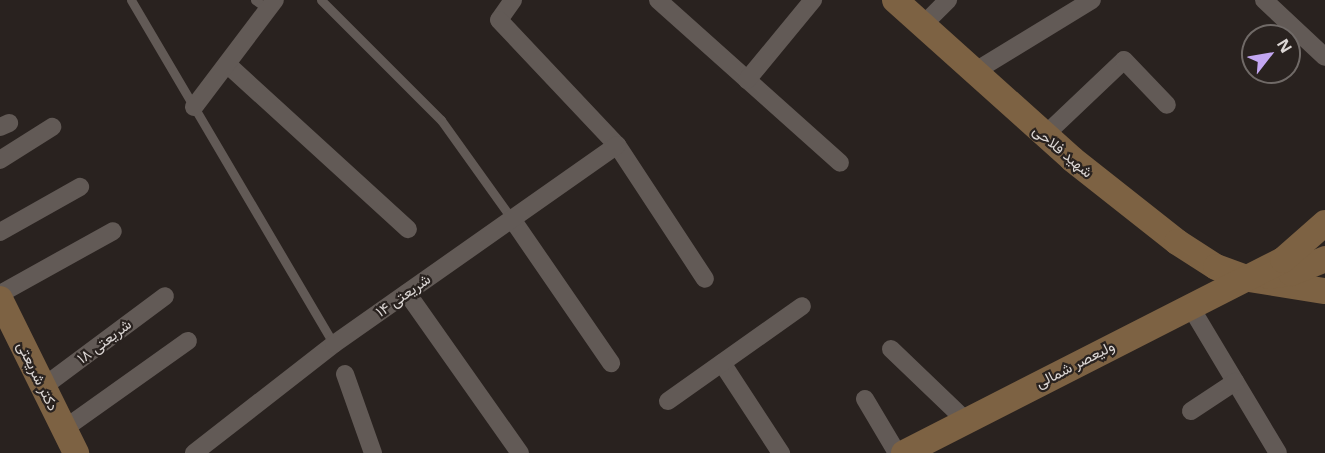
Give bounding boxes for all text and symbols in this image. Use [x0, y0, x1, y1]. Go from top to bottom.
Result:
north arrow [1241, 24, 1301, 84]
text: N [1272, 35, 1297, 57]
street label: شهید فلاحی [1030, 121, 1096, 181]
street label: شریعتی ۱۴ [372, 270, 434, 320]
street label: شریعتی ۱۸ [73, 315, 135, 367]
street label: ولیعصر شمالی [1033, 336, 1117, 392]
street label: دکتر شریعتی [14, 338, 62, 414]

